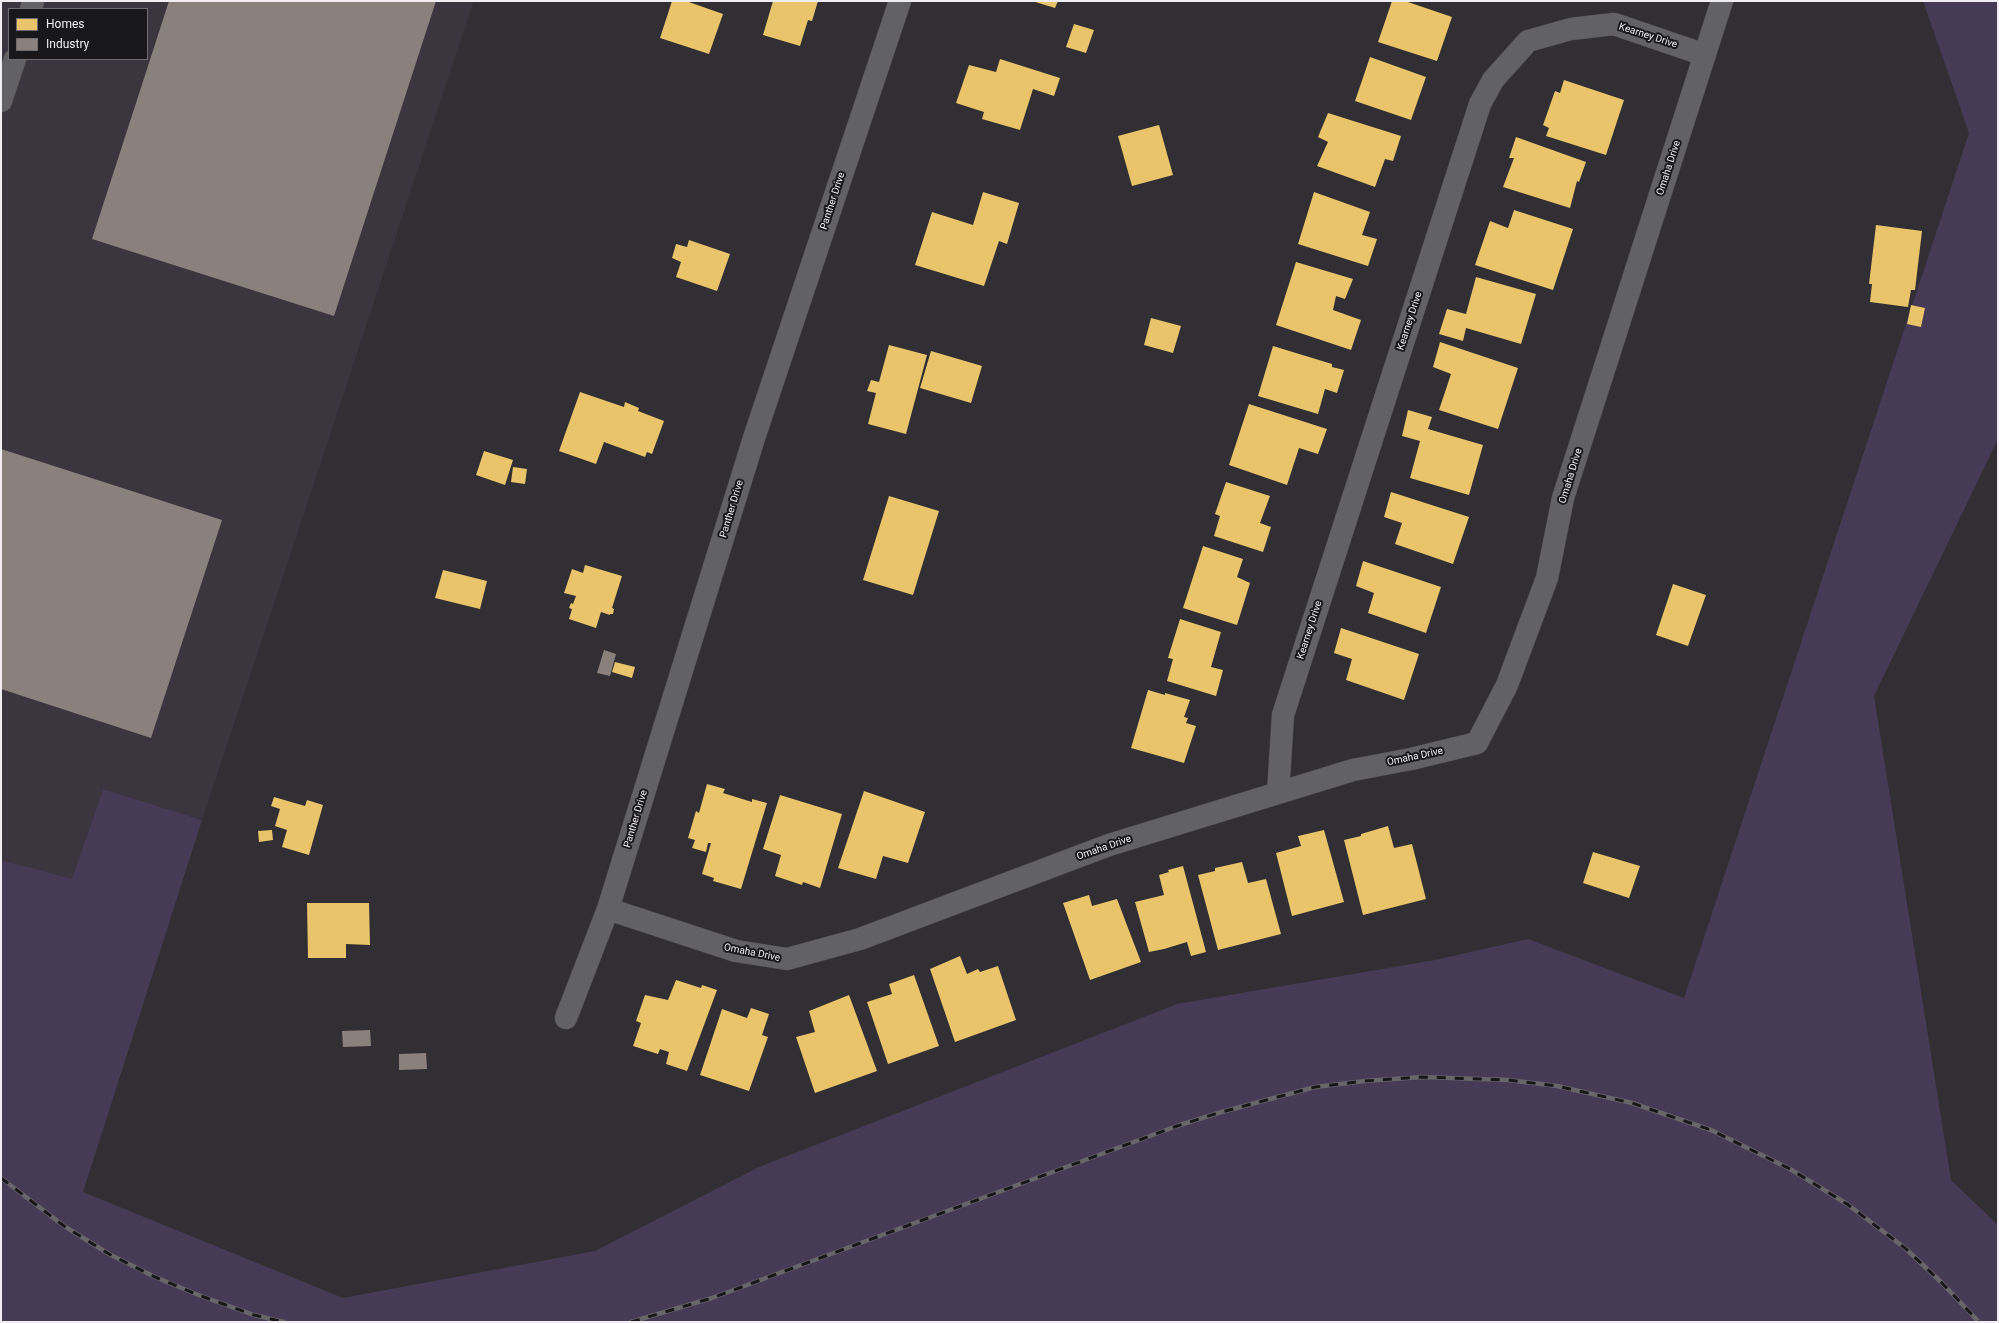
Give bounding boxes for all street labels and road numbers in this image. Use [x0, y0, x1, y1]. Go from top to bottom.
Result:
street label: Kearney Drive [1617, 21, 1679, 51]
street label: Omaha Drive [1654, 139, 1684, 197]
street label: Panther Drive [818, 171, 848, 231]
street label: Kearney Drive [1395, 290, 1425, 352]
street label: Omaha Drive [1557, 447, 1585, 505]
street label: Panther Drive [718, 479, 746, 539]
street label: Kearney Drive [1295, 599, 1325, 661]
street label: Omaha Drive [1386, 745, 1444, 769]
street label: Panther Drive [622, 789, 650, 849]
street label: Omaha Drive [1075, 833, 1133, 863]
street label: Omaha Drive [723, 942, 781, 964]

